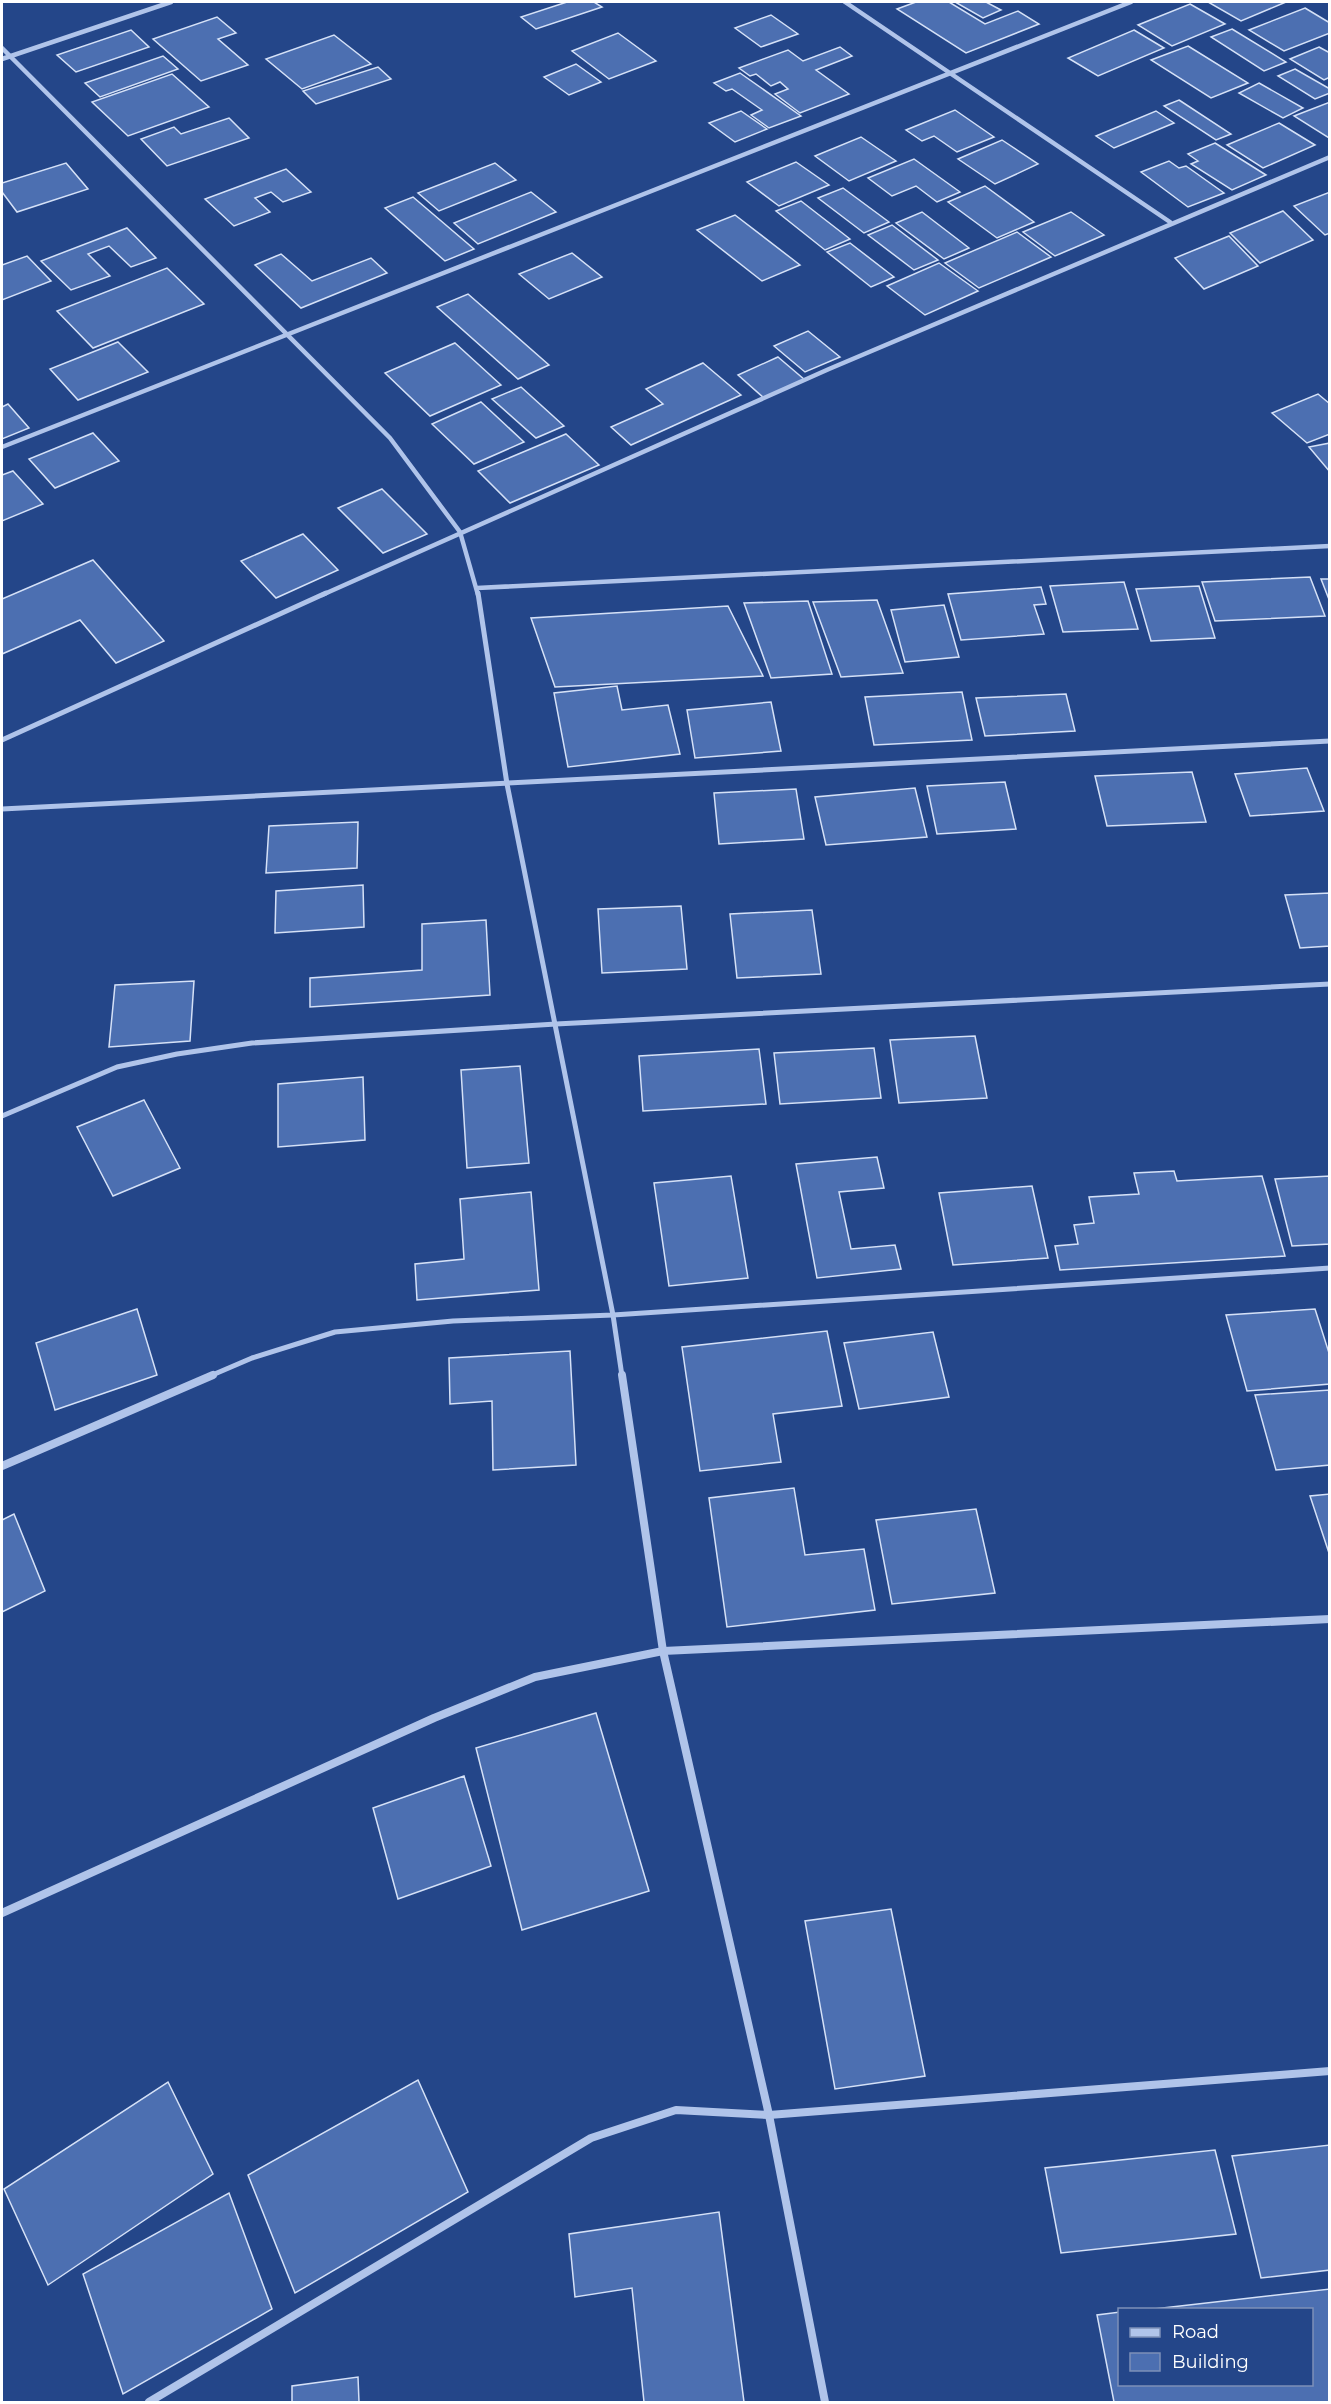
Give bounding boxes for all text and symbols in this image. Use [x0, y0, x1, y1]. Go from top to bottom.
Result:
legend [1118, 2308, 1313, 2386]
text: Road [1172, 2321, 1219, 2343]
text: Building [1172, 2351, 1249, 2373]

